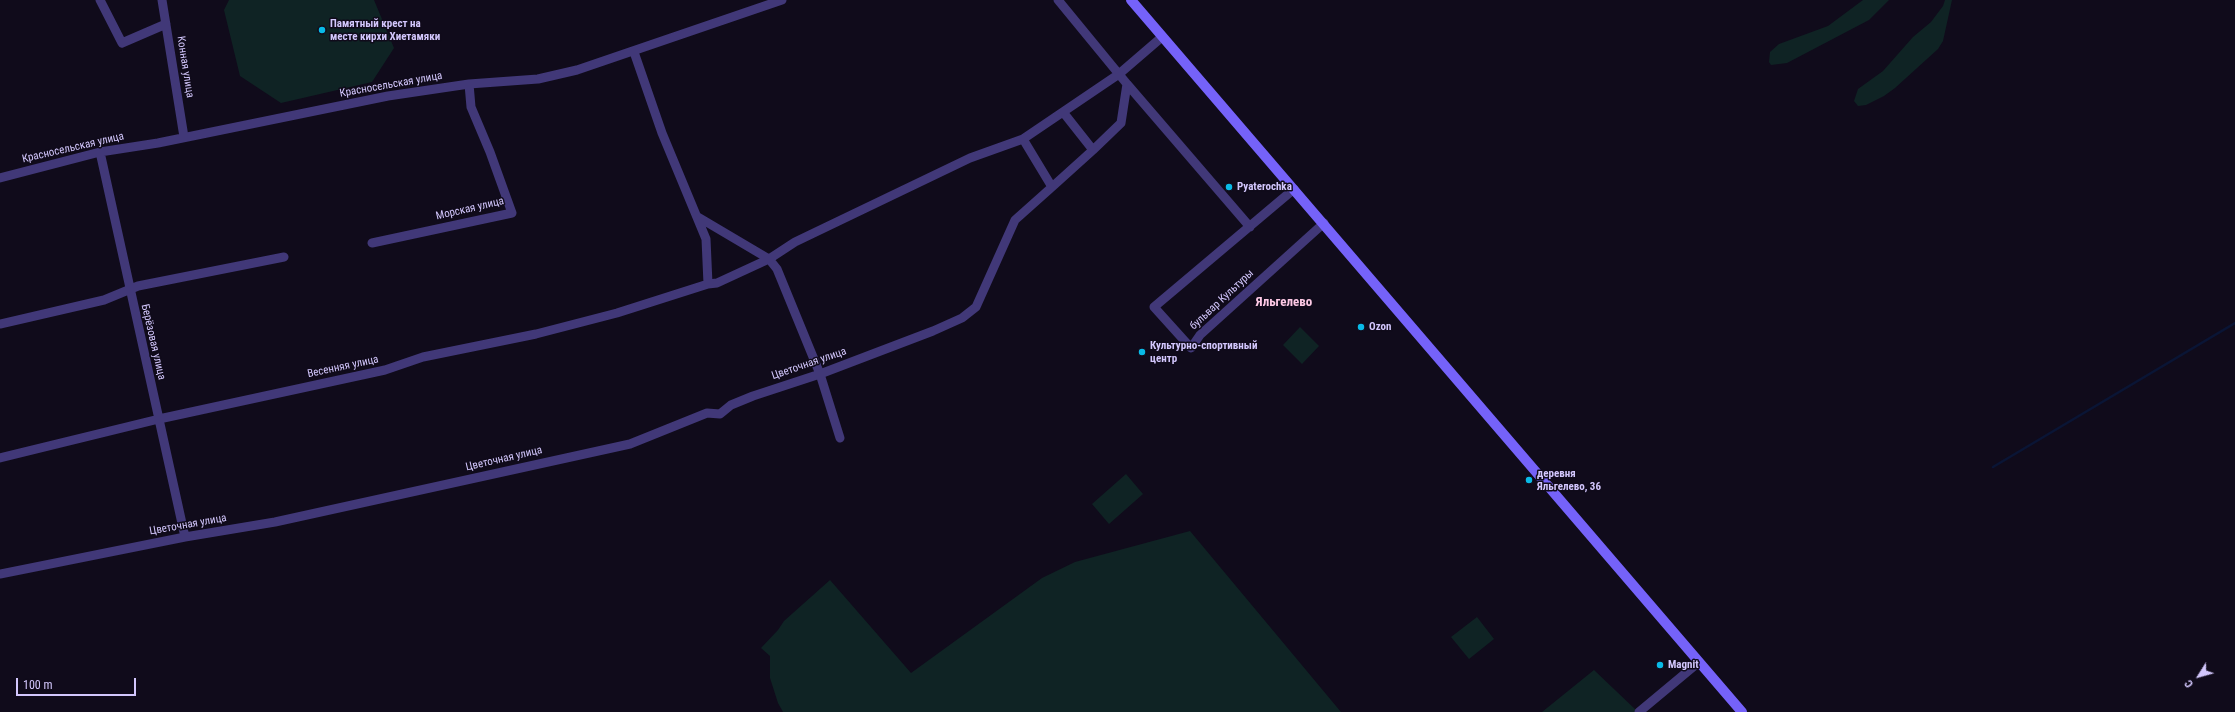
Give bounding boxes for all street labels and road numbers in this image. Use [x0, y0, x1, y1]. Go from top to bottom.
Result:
street label: Конная улица [174, 35, 196, 99]
street label: Красносельская улица [339, 69, 443, 101]
street label: Красносельская улица [21, 130, 125, 166]
street label: Морская улица [435, 195, 505, 223]
street label: бульвар Культуры [1187, 267, 1257, 333]
street label: Берёзовая улица [138, 303, 168, 381]
street label: Цветочная улица [770, 345, 848, 383]
street label: Весенняя улица [306, 353, 380, 381]
street label: Цветочная улица [464, 444, 544, 474]
street label: Цветочная улица [148, 512, 228, 538]

